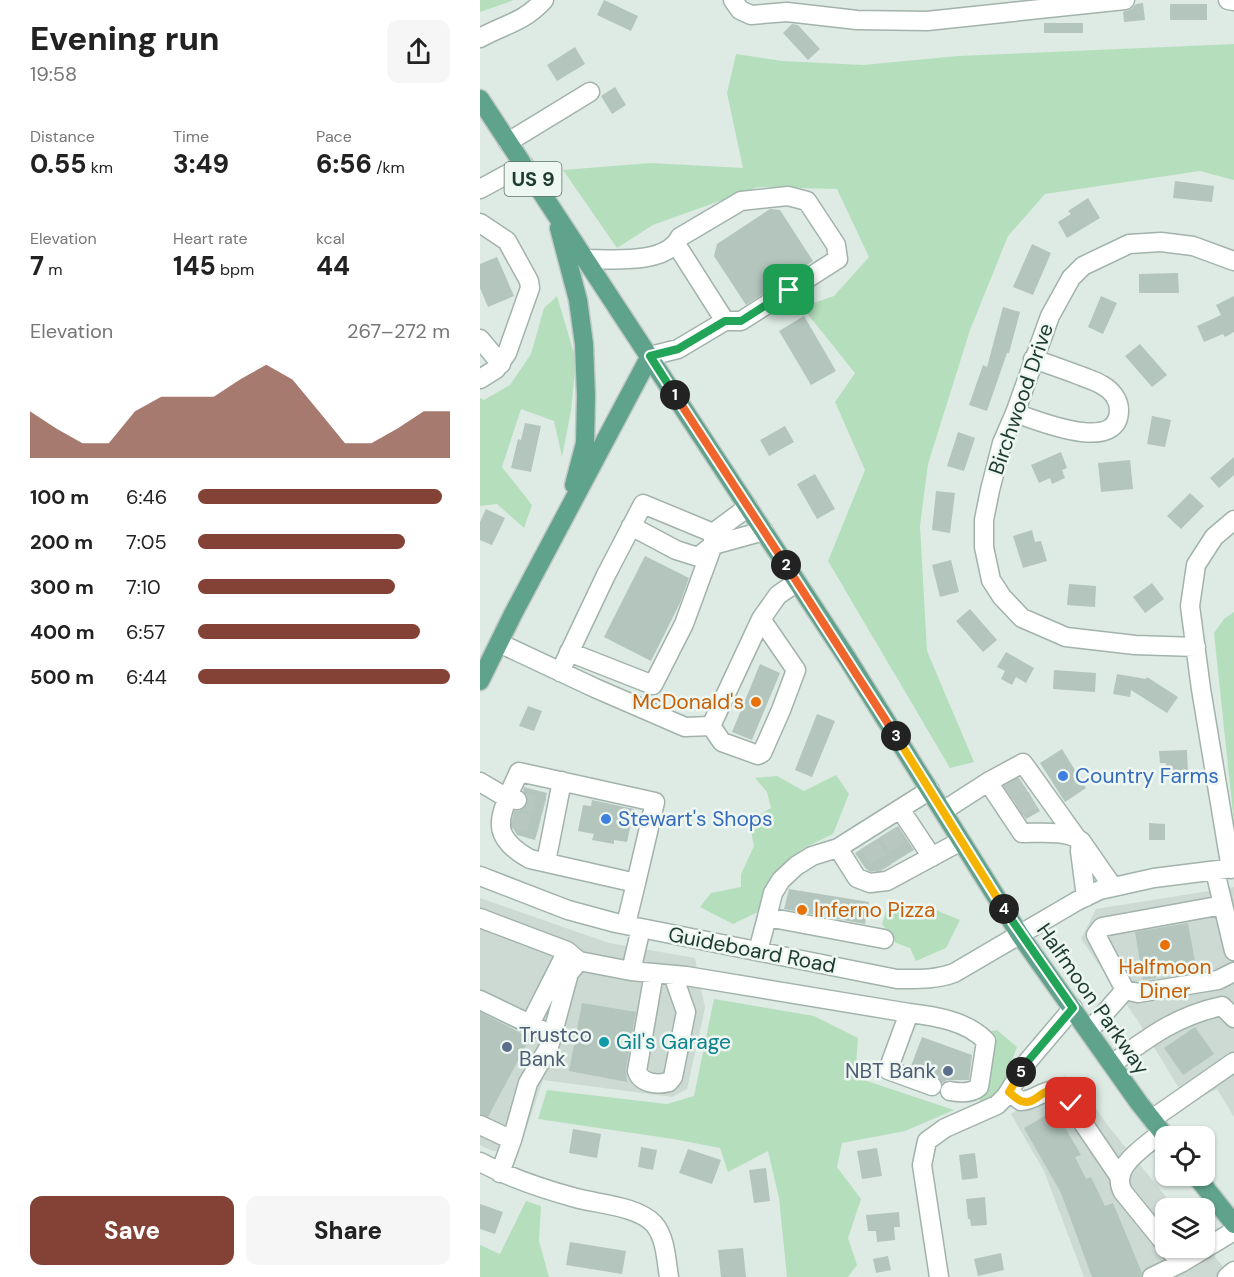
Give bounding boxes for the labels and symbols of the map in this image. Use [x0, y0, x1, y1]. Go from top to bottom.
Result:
road number: US 9 [505, 162, 562, 196]
pin [763, 264, 814, 315]
street label: Birchwood Drive [982, 320, 1060, 478]
pin: 1 [660, 380, 690, 410]
pin: 2 [771, 550, 801, 580]
place label: McDonald's [632, 688, 744, 716]
marker: McDonald's [749, 695, 763, 709]
pin: 3 [881, 721, 911, 751]
place label: Country Farms [1075, 762, 1219, 790]
marker: Country Farms [1056, 769, 1070, 783]
place label: Stewart's Shops [618, 805, 773, 833]
marker: Stewart's Shops [599, 812, 613, 826]
pin: 4 [989, 894, 1019, 924]
place label: Inferno Pizza [814, 896, 935, 924]
marker: Inferno Pizza [795, 903, 809, 917]
street label: Halfmoon Parkway [1030, 918, 1156, 1080]
street label: Guideboard Road [666, 920, 838, 980]
marker: Halfmoon Diner [1158, 938, 1172, 952]
place label: Halfmoon Diner [1118, 953, 1212, 1005]
place label: Trustco Bank [519, 1021, 592, 1073]
place label: Gil's Garage [616, 1028, 731, 1056]
marker: Gil's Garage [597, 1035, 611, 1049]
marker: Trustco Bank [500, 1040, 514, 1054]
place label: NBT Bank [845, 1057, 936, 1085]
pin: 5 [1006, 1057, 1036, 1087]
marker: NBT Bank [941, 1064, 955, 1078]
pin [1045, 1077, 1096, 1128]

